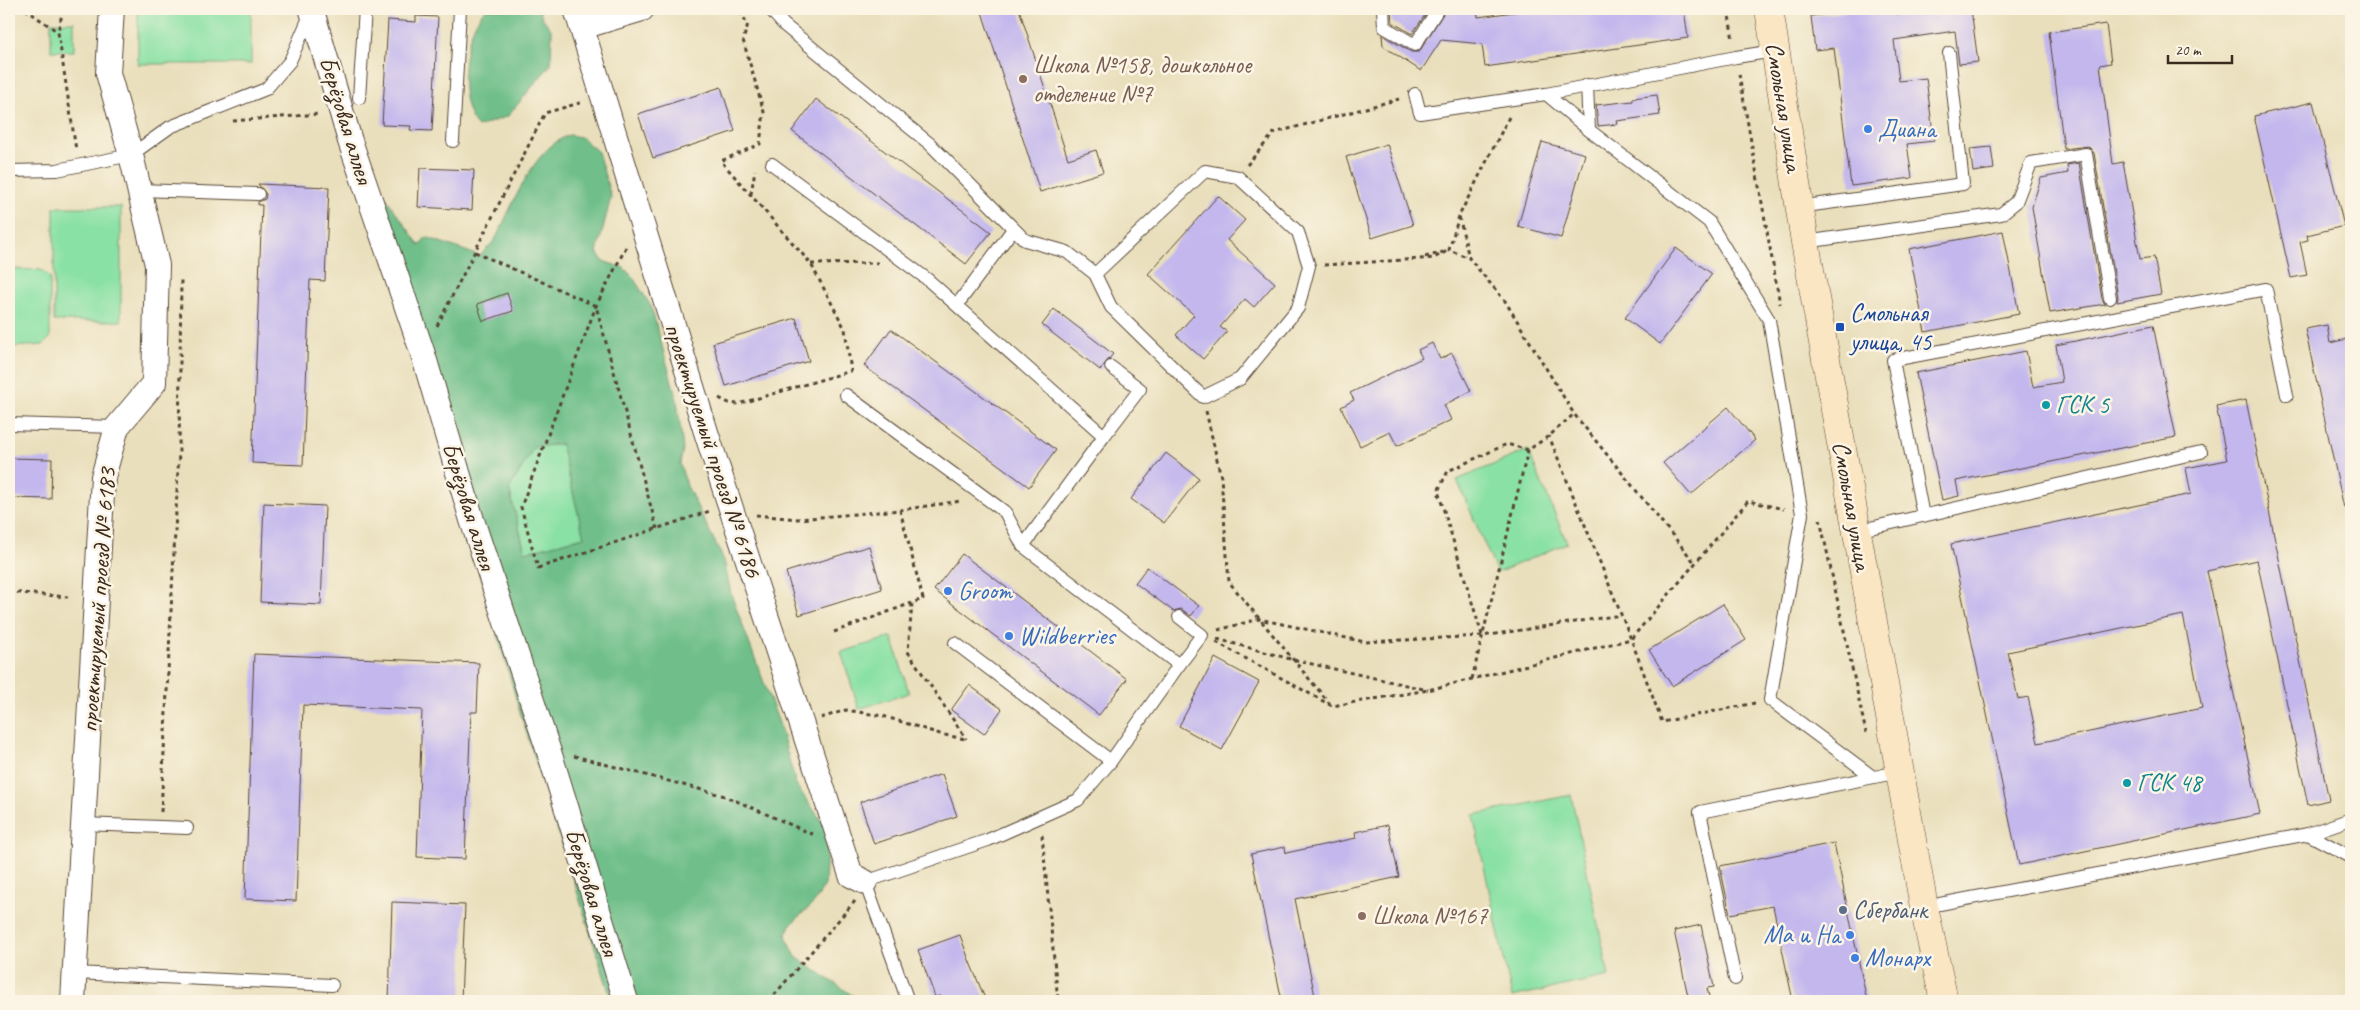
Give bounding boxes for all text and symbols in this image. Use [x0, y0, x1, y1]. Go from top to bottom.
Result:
scale bar [2168, 32, 2231, 64]
street label: Смольная улица [1758, 40, 1810, 177]
text: 20 m [2175, 41, 2202, 60]
place label: Школа №158, дошкольное отделение №7 [1033, 49, 1253, 110]
street label: Берёзовая аллея [311, 53, 381, 190]
marker: Школа №158, дошкольное отделение №7 [1017, 73, 1029, 85]
place label: Диана [1878, 113, 1938, 145]
marker: Диана [1862, 123, 1874, 135]
place label: Смольная улица, 45 [1848, 297, 1933, 358]
street label: проектируемый проезд № 6186 [657, 319, 769, 582]
marker: Смольная улица, 45 [1834, 321, 1846, 333]
place label: ГСК 5 [2056, 389, 2111, 421]
marker: ГСК 5 [2040, 399, 2052, 411]
street label: Берёзовая аллея [434, 439, 504, 576]
street label: Смольная улица [1825, 439, 1880, 576]
street label: проектируемый проезд № 6183 [73, 465, 123, 733]
place label: Groom [958, 575, 1014, 607]
marker: Groom [942, 585, 954, 597]
place label: Wildberries [1019, 620, 1117, 652]
marker: Wildberries [1003, 630, 1015, 642]
place label: ГСК 48 [2137, 767, 2204, 799]
marker: ГСК 48 [2121, 777, 2133, 789]
street label: Берёзовая аллея [557, 825, 627, 962]
place label: Сбербанк [1853, 894, 1929, 926]
place label: Школа №167 [1372, 900, 1489, 932]
marker: Сбербанк [1837, 904, 1849, 916]
marker: Школа №167 [1356, 910, 1368, 922]
place label: Ма и На [1764, 919, 1843, 951]
marker: Ма и На [1844, 929, 1856, 941]
place label: Монарх [1865, 942, 1933, 974]
marker: Монарх [1849, 952, 1861, 964]

